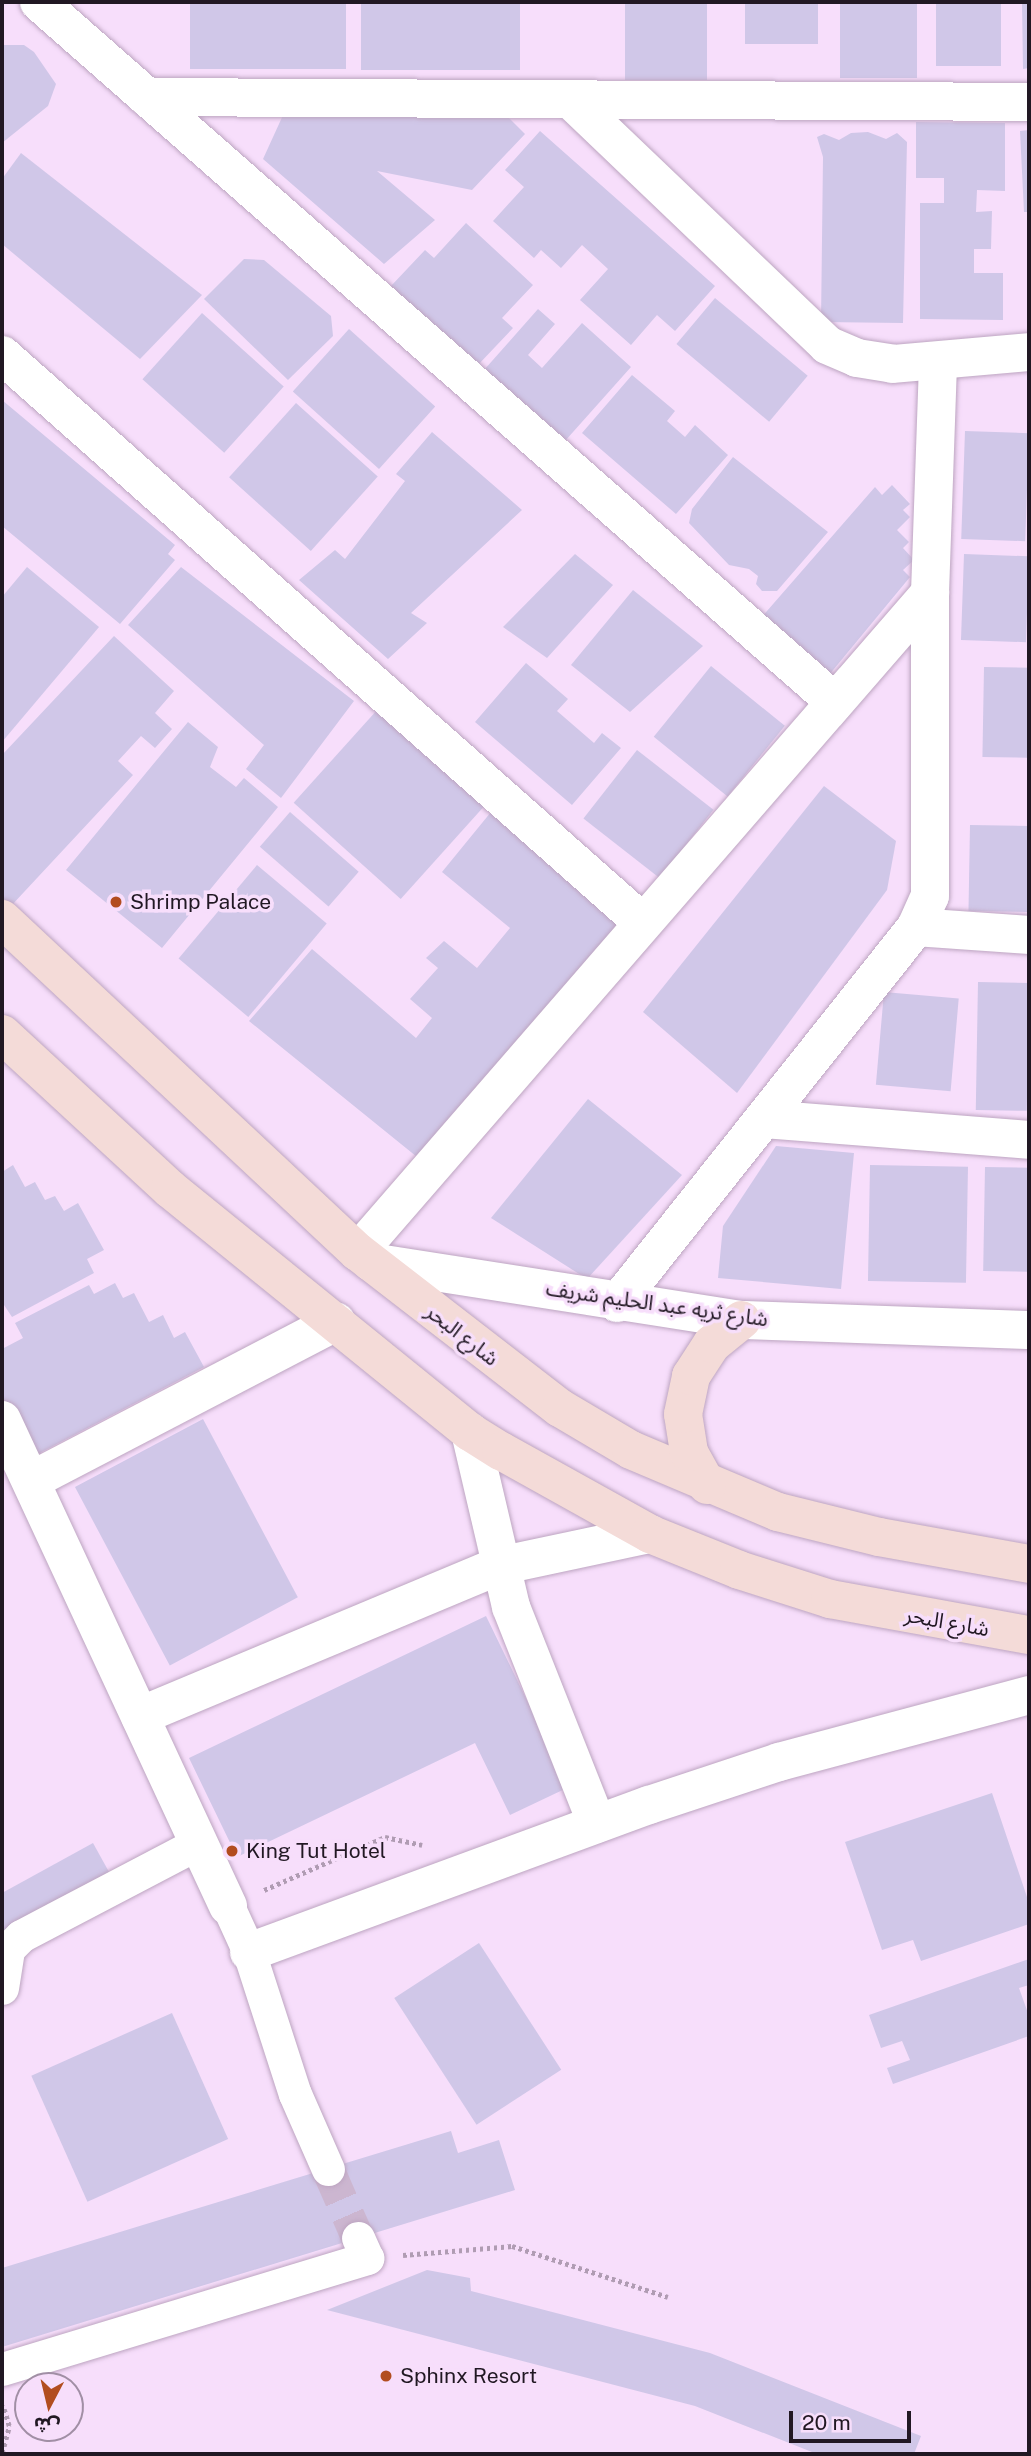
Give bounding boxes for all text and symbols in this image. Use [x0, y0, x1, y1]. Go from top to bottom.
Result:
place label: Shrimp Palace [130, 889, 271, 915]
marker: Shrimp Palace [108, 894, 124, 910]
street label: شارع ثريه عبد الحليم شريف [544, 1276, 770, 1332]
street label: شارع البحر [421, 1299, 503, 1371]
street label: شارع البحر [903, 1602, 991, 1642]
place label: King Tut Hotel [246, 1838, 386, 1864]
marker: King Tut Hotel [224, 1843, 240, 1859]
place label: Sphinx Resort [400, 2363, 537, 2389]
marker: Sphinx Resort [378, 2368, 394, 2384]
north arrow [14, 2372, 84, 2442]
scale bar [793, 2396, 916, 2440]
text: 20 m [802, 2410, 851, 2435]
text: ش [32, 2413, 61, 2438]

